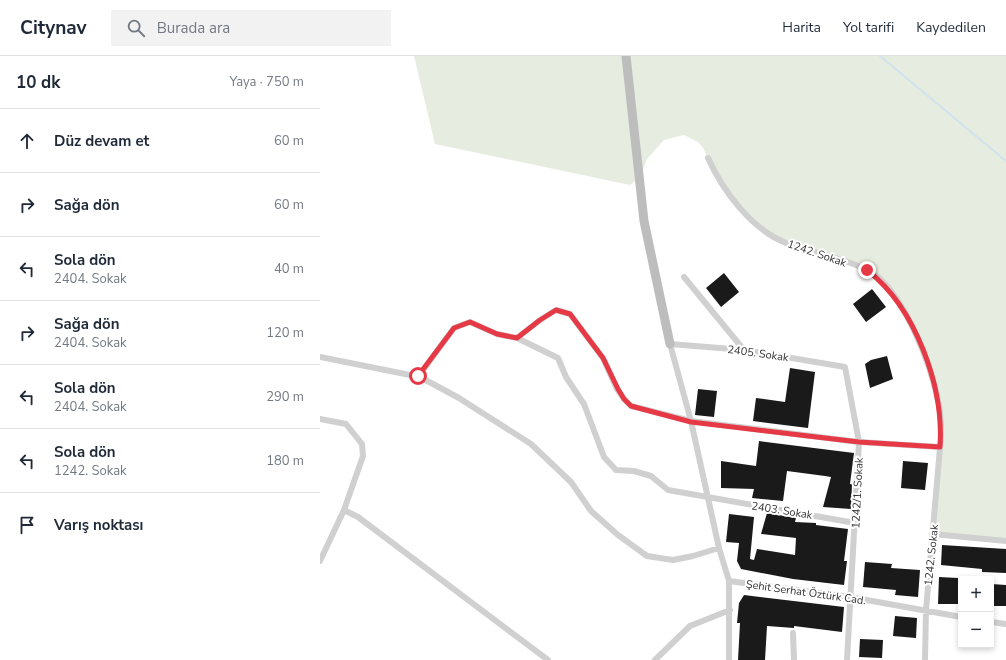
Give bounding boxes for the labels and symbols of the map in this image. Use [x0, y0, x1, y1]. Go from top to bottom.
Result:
street label: 1242. Sokak [785, 236, 849, 271]
route end [858, 261, 876, 279]
street label: 2405. Sokak [726, 342, 790, 365]
route start [409, 367, 427, 385]
street label: 1242/1. Sokak [848, 457, 867, 529]
street label: 2403. Sokak [750, 498, 814, 523]
street label: 1242. Sokak [921, 523, 942, 586]
street label: Şehit Serhat Öztürk Cad. [745, 577, 867, 608]

